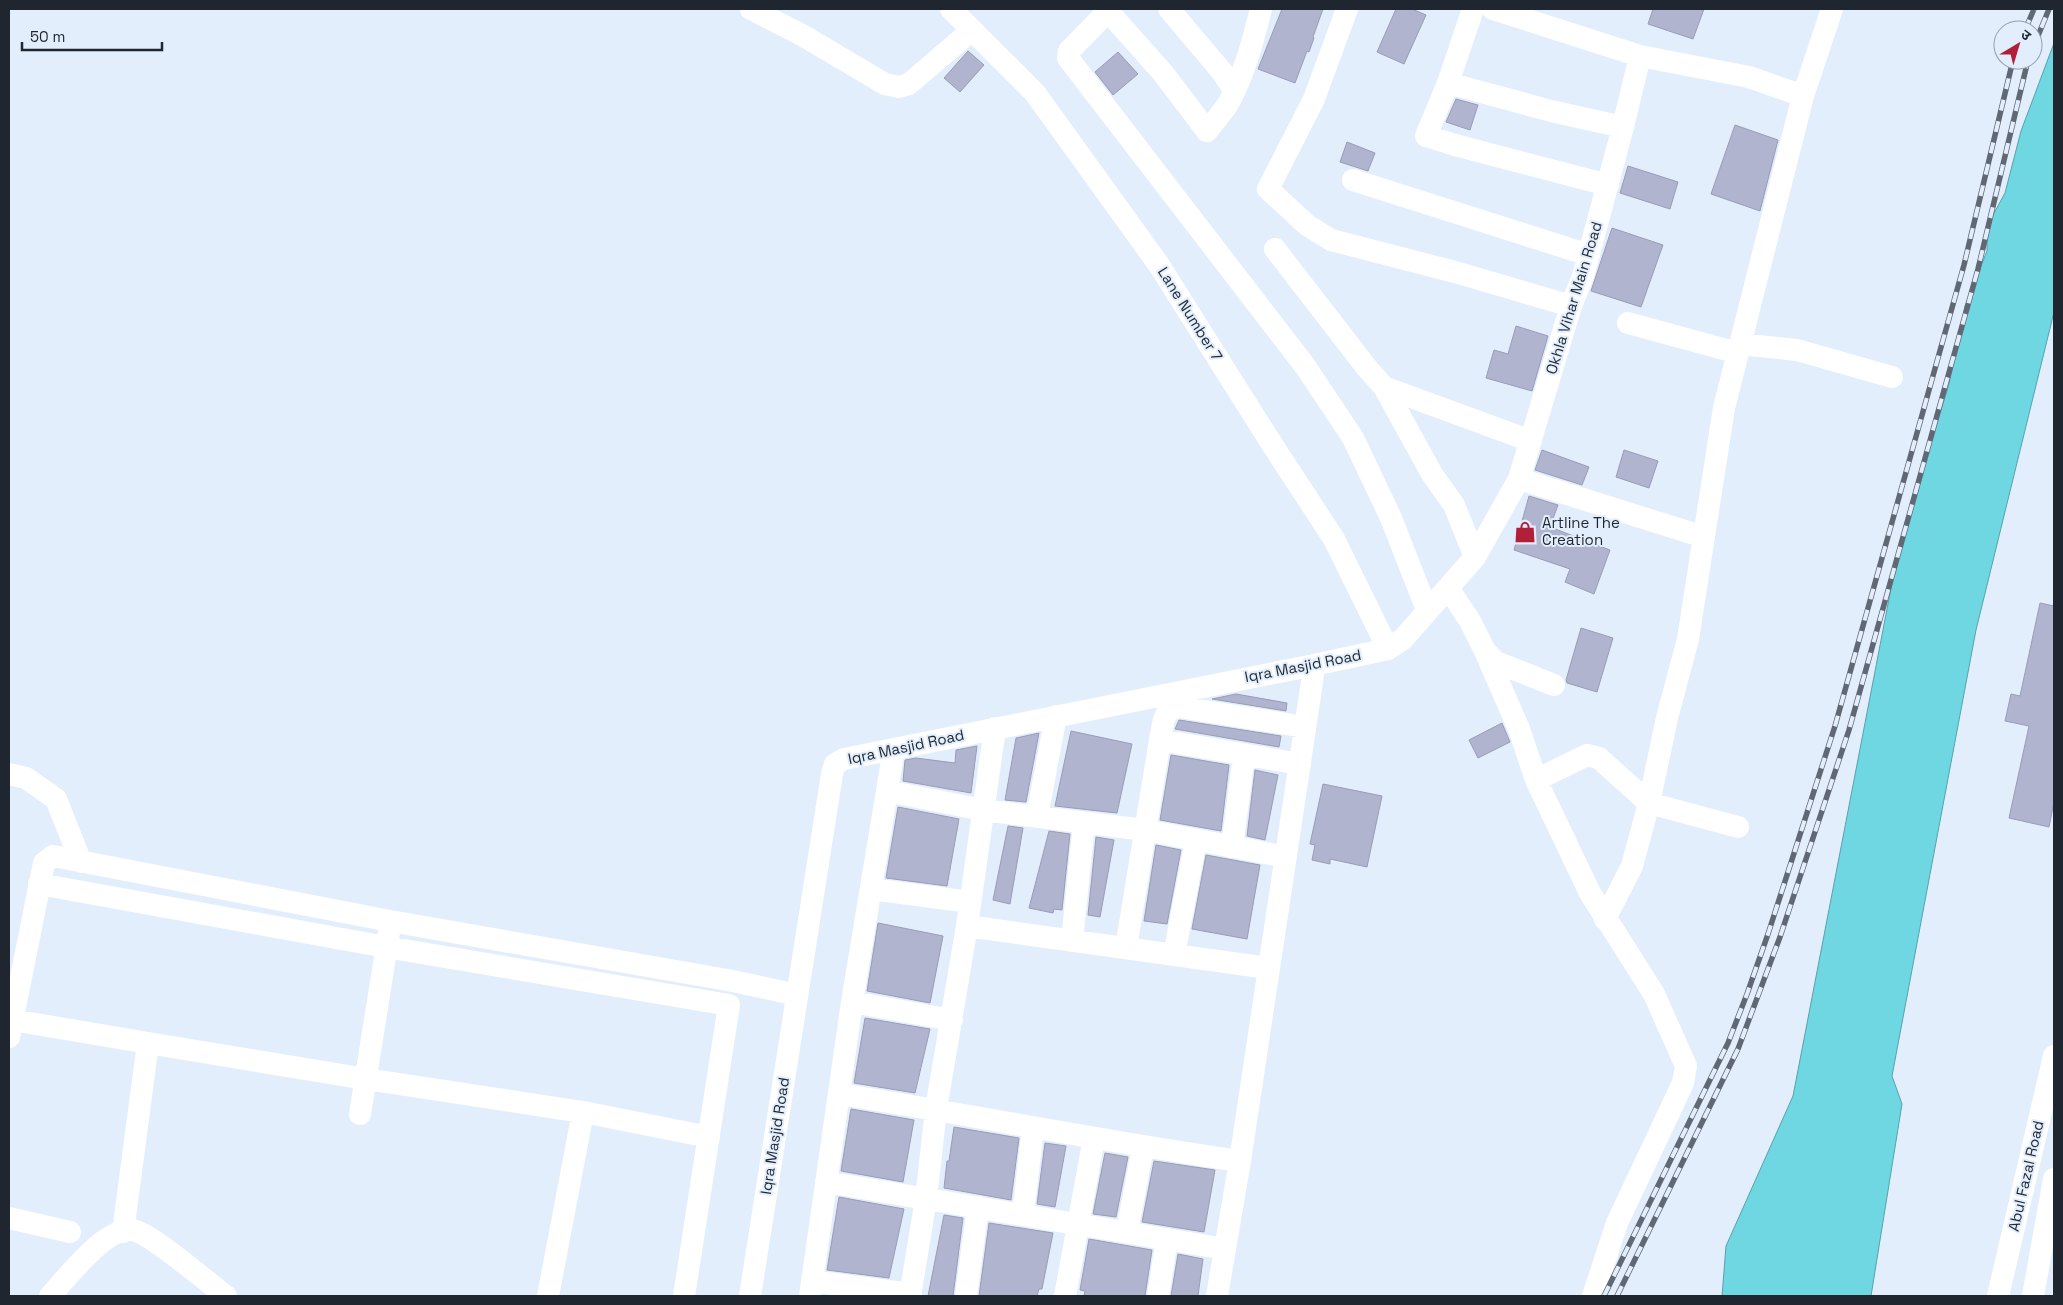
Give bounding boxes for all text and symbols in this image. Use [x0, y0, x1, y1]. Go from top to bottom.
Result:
scale bar [22, 20, 162, 52]
north arrow [1993, 20, 2043, 70]
text: उ [2017, 25, 2035, 45]
text: 50 m [30, 27, 65, 46]
street label: Okhla Vihar Main Road [1541, 219, 1606, 377]
street label: Lane Number 7 [1154, 263, 1227, 364]
place label: Artline The Creation [1542, 513, 1620, 549]
shop icon: Artline The Creation [1512, 519, 1538, 545]
street label: Iqra Masjid Road [1243, 645, 1363, 686]
street label: Iqra Masjid Road [846, 725, 966, 768]
street label: Iqra Masjid Road [756, 1076, 793, 1196]
street label: Abul Fazal Road [2004, 1119, 2048, 1233]

